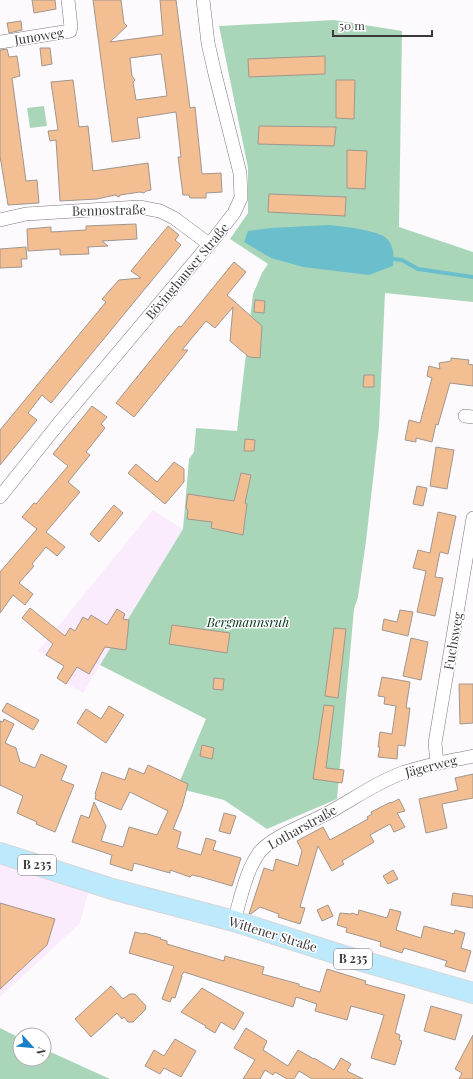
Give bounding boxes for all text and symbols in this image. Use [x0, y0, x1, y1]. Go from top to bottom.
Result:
scale bar [333, 12, 432, 38]
text: 50 m [339, 17, 365, 33]
street label: Junoweg [12, 23, 65, 48]
street label: Bennostraße [72, 200, 147, 219]
street label: Bövinghauser Straße [141, 219, 232, 322]
street label: Fuchsweg [439, 611, 466, 671]
park label: Bergmannsruh [206, 613, 289, 630]
street label: Jägerweg [402, 751, 459, 780]
street label: Lotharstraße [264, 800, 340, 852]
road number: B 235 [18, 855, 56, 875]
street label: Wittener Straße [226, 912, 320, 955]
road number: B 235 [334, 949, 372, 969]
north arrow [12, 1027, 52, 1067]
text: N [33, 1045, 50, 1059]

